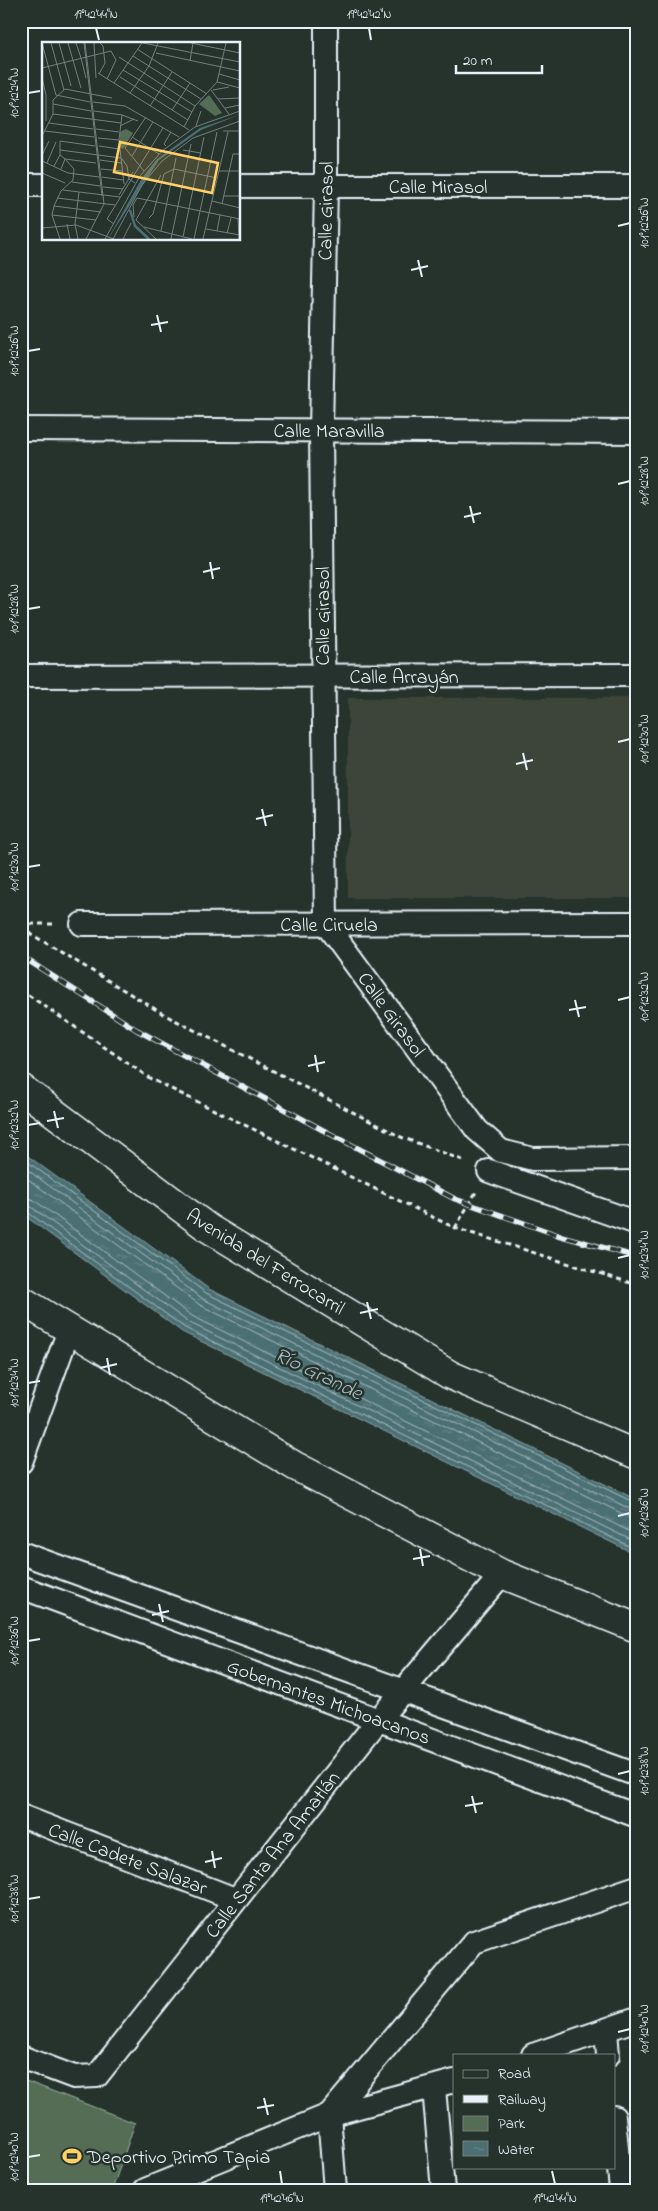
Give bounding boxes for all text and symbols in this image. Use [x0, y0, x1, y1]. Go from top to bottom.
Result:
text: 19°42'44"N [74, 6, 118, 24]
text: 19°42'42"N [347, 6, 391, 24]
inset map [42, 42, 240, 240]
scale bar [456, 42, 542, 74]
text: 20 m [463, 50, 493, 72]
text: 101°12'24"W [6, 68, 24, 118]
street label: Calle Girasol [312, 161, 343, 261]
street label: Calle Mirasol [389, 174, 487, 203]
text: 101°12'26"W [636, 198, 654, 248]
text: 101°12'26"W [6, 326, 24, 376]
street label: Calle Maravilla [273, 418, 385, 447]
text: 101°12'28"W [636, 456, 654, 506]
street label: Calle Girasol [310, 567, 339, 665]
text: 101°12'28"W [6, 584, 24, 634]
street label: Calle Arrayán [349, 664, 459, 693]
text: 101°12'30"W [636, 714, 654, 764]
text: 101°12'30"W [6, 842, 24, 892]
street label: Calle Ciruela [280, 912, 378, 941]
street label: Calle Girasol [349, 967, 431, 1064]
text: 101°12'32"W [636, 972, 654, 1022]
text: 101°12'32"W [6, 1100, 24, 1150]
street label: Avenida del Ferrocarril [180, 1202, 350, 1324]
text: 101°12'34"W [636, 1230, 654, 1280]
water label: Río Grande [269, 1341, 368, 1410]
text: 101°12'34"W [6, 1358, 24, 1408]
text: 101°12'36"W [636, 1488, 654, 1538]
text: 101°12'36"W [6, 1616, 24, 1666]
street label: Gobernantes Michoacanos [222, 1653, 434, 1754]
text: 101°12'38"W [636, 1747, 654, 1795]
street label: Calle Santa Ana Amatlán [199, 1766, 349, 1945]
street label: Calle Cadete Salazar [43, 1817, 212, 1904]
text: 101°12'38"W [6, 1875, 24, 1923]
text: 101°12'40"W [636, 2004, 654, 2054]
legend [453, 2054, 616, 2168]
text: Road [498, 2063, 531, 2085]
text: Railway [498, 2089, 546, 2112]
text: Park [498, 2113, 526, 2135]
text: 101°12'40"W [6, 2132, 24, 2182]
text: Water [498, 2139, 534, 2161]
place label: Deportivo Primo Tapia [86, 2144, 270, 2173]
sports icon: Deportivo Primo Tapia [61, 2145, 83, 2167]
text: 19°42'46"N [260, 2190, 304, 2208]
text: 19°42'44"N [533, 2190, 577, 2208]

